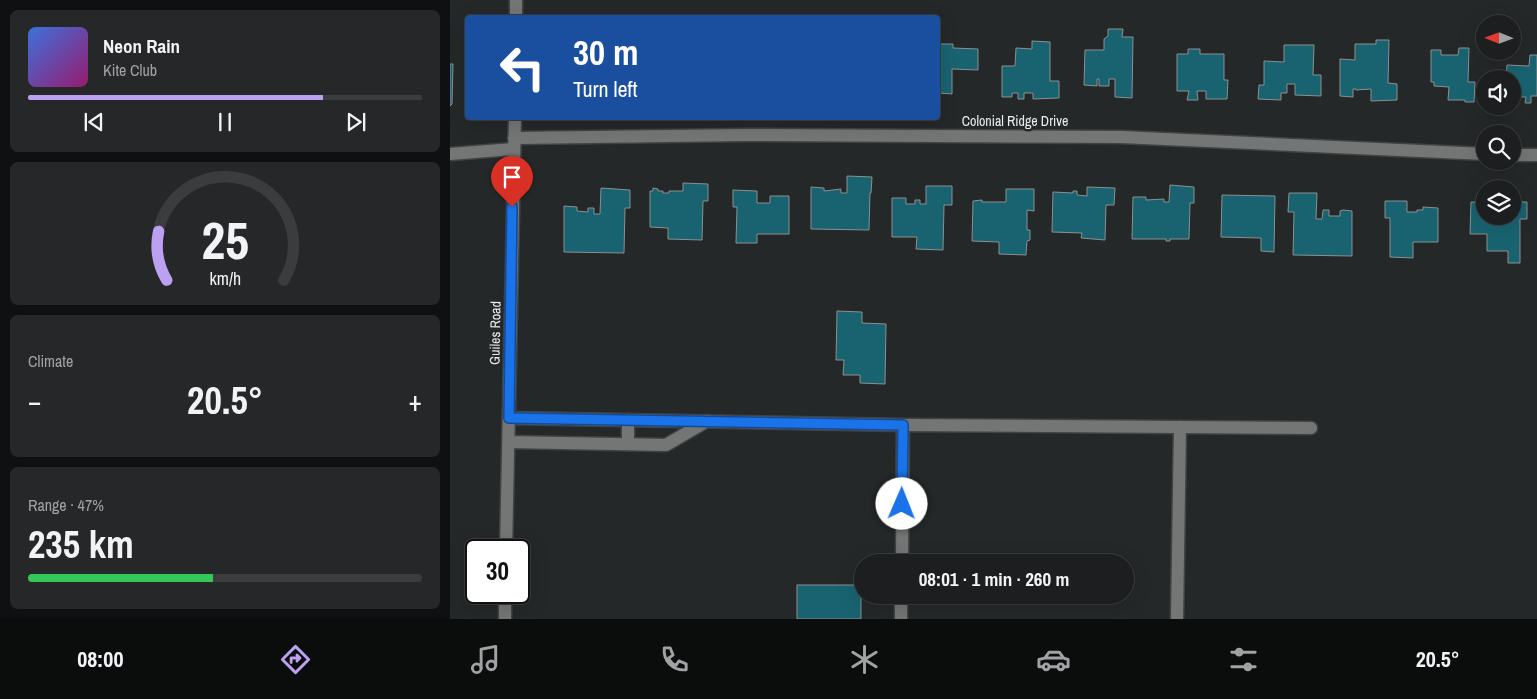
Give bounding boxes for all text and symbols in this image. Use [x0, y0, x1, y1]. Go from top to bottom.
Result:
north arrow [1476, 15, 1521, 60]
map controls [1476, 15, 1521, 225]
text: 30 m [573, 29, 638, 76]
text: Neon Rain [103, 33, 180, 59]
icon: left [490, 35, 555, 100]
text: Kite Club [103, 59, 157, 81]
button: sound [1476, 70, 1521, 115]
text: Turn left [573, 74, 638, 104]
icon: previous [80, 108, 108, 136]
icon: pause [211, 108, 239, 136]
icon: next [342, 108, 370, 136]
street label: Colonial Ridge Drive [962, 112, 1068, 130]
button: search [1476, 125, 1521, 170]
pin [491, 156, 533, 207]
icon: arrive [498, 163, 526, 191]
button: layers [1476, 180, 1521, 225]
text: 25 [201, 205, 249, 275]
text: km/h [209, 267, 241, 291]
street label: Guiles Road [485, 301, 505, 365]
text: Climate [28, 350, 73, 372]
text: 20.5° [187, 375, 263, 426]
text: − [28, 382, 41, 420]
text: + [409, 382, 422, 420]
position arrow [875, 477, 927, 529]
text: Range · 47% [28, 494, 104, 516]
text: 235 km [28, 519, 134, 570]
speed limit sign: 30 [465, 539, 530, 604]
text: 08:01 · 1 min · 260 m [919, 566, 1069, 592]
icon: directions [278, 642, 313, 677]
icon: music [468, 642, 503, 677]
icon: phone [657, 642, 692, 677]
icon: climate [847, 642, 882, 677]
icon: car [1036, 642, 1071, 677]
icon: filters [1226, 642, 1261, 677]
text: 08:00 [77, 644, 123, 674]
text: 20.5° [1416, 644, 1460, 674]

